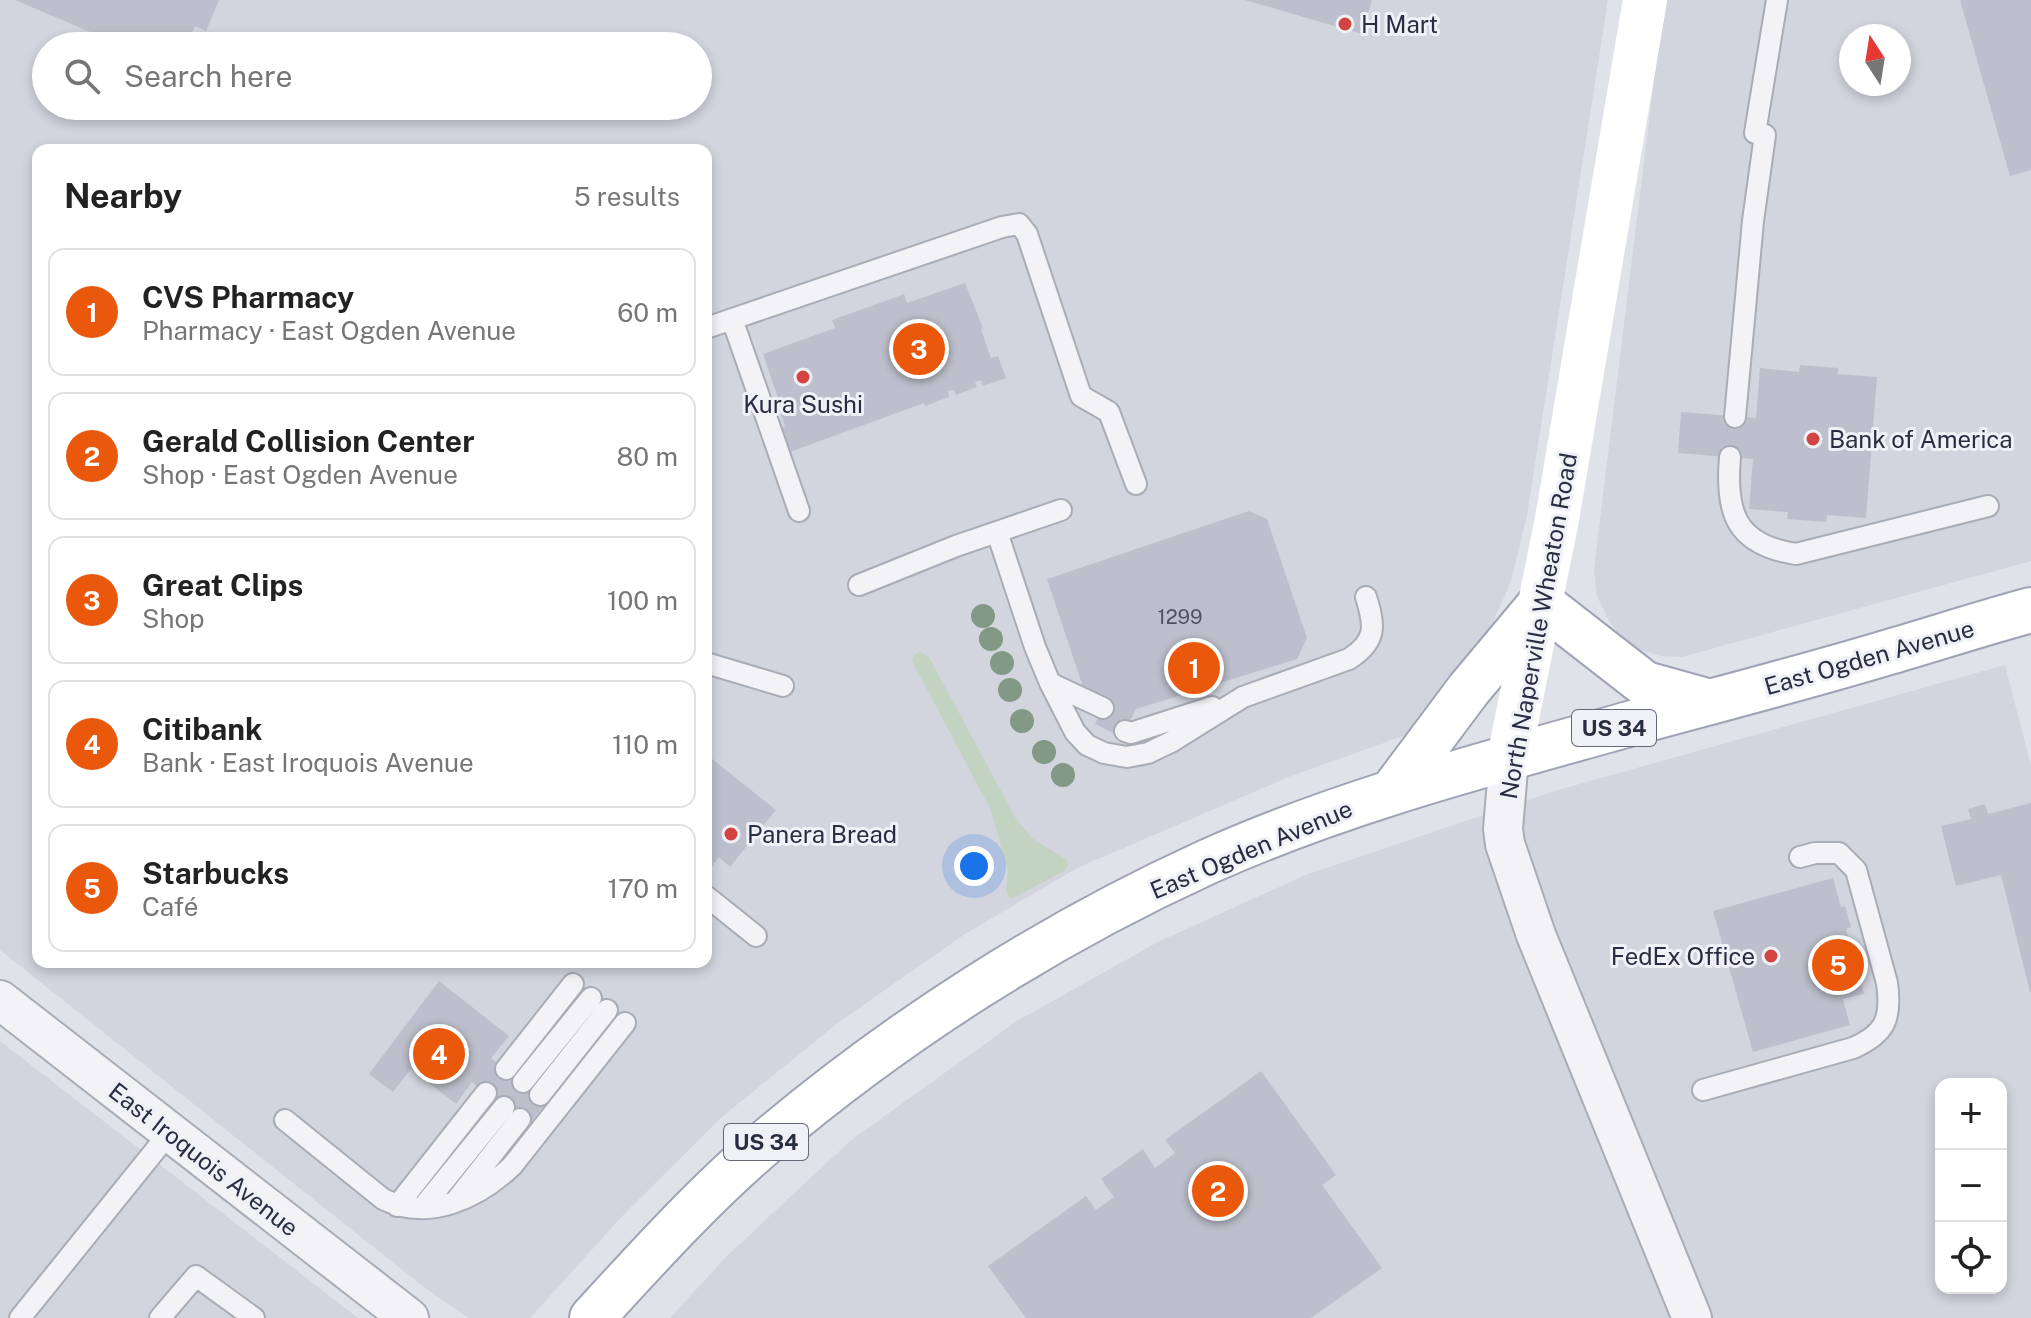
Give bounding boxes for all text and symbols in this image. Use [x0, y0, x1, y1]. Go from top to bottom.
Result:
place label: H Mart [1361, 10, 1438, 38]
marker: H Mart [1336, 15, 1354, 33]
north arrow [1839, 24, 1911, 96]
search box [32, 32, 712, 120]
icon: search [60, 54, 104, 98]
text: Search here [124, 58, 292, 94]
text: Nearby [64, 176, 182, 216]
text: 5 results [574, 181, 680, 212]
text: CVS Pharmacy [142, 279, 354, 315]
text: 1 [86, 297, 98, 328]
text: 60 m [617, 297, 678, 328]
text: Pharmacy · East Ogden Avenue [142, 315, 516, 346]
pin: 3 [893, 319, 945, 379]
marker: Kura Sushi [794, 368, 812, 386]
place label: Kura Sushi [743, 390, 863, 418]
text: Gerald Collision Center [142, 423, 475, 459]
place label: Bank of America [1829, 425, 2013, 453]
marker: Bank of America [1804, 430, 1822, 448]
text: 2 [84, 441, 100, 472]
text: 80 m [617, 441, 678, 472]
street label: North Naperville Wheaton Road [1494, 451, 1582, 801]
text: Shop · East Ogden Avenue [142, 459, 458, 490]
text: Great Clips [142, 567, 303, 603]
text: 3 [83, 585, 101, 616]
text: 100 m [607, 585, 678, 616]
text: Shop [142, 603, 205, 634]
house number: 1299 [1158, 605, 1202, 629]
street label: East Ogden Avenue [1761, 614, 1977, 700]
pin: 1 [1168, 638, 1220, 698]
road number: US 34 [1572, 710, 1656, 746]
text: Citibank [142, 711, 262, 747]
text: 4 [83, 729, 101, 760]
text: 110 m [612, 729, 678, 760]
text: Bank · East Iroquois Avenue [142, 747, 474, 778]
street label: East Ogden Avenue [1146, 794, 1356, 904]
place label: Panera Bread [747, 820, 897, 848]
marker: Panera Bread [722, 825, 740, 843]
your location [954, 846, 994, 886]
text: Starbucks [142, 855, 289, 891]
text: 5 [83, 873, 101, 904]
text: 170 m [608, 873, 678, 904]
text: Café [142, 891, 199, 922]
pin: 5 [1812, 935, 1864, 995]
place label: FedEx Office [1611, 942, 1755, 970]
marker: FedEx Office [1762, 947, 1780, 965]
pin: 4 [413, 1024, 465, 1084]
street label: East Iroquois Avenue [104, 1076, 304, 1242]
map controls [1935, 1078, 2007, 1294]
button: + [1935, 1078, 2007, 1150]
road number: US 34 [724, 1124, 808, 1160]
button: − [1935, 1150, 2007, 1222]
pin: 2 [1192, 1161, 1244, 1221]
button: locate [1935, 1222, 2007, 1294]

